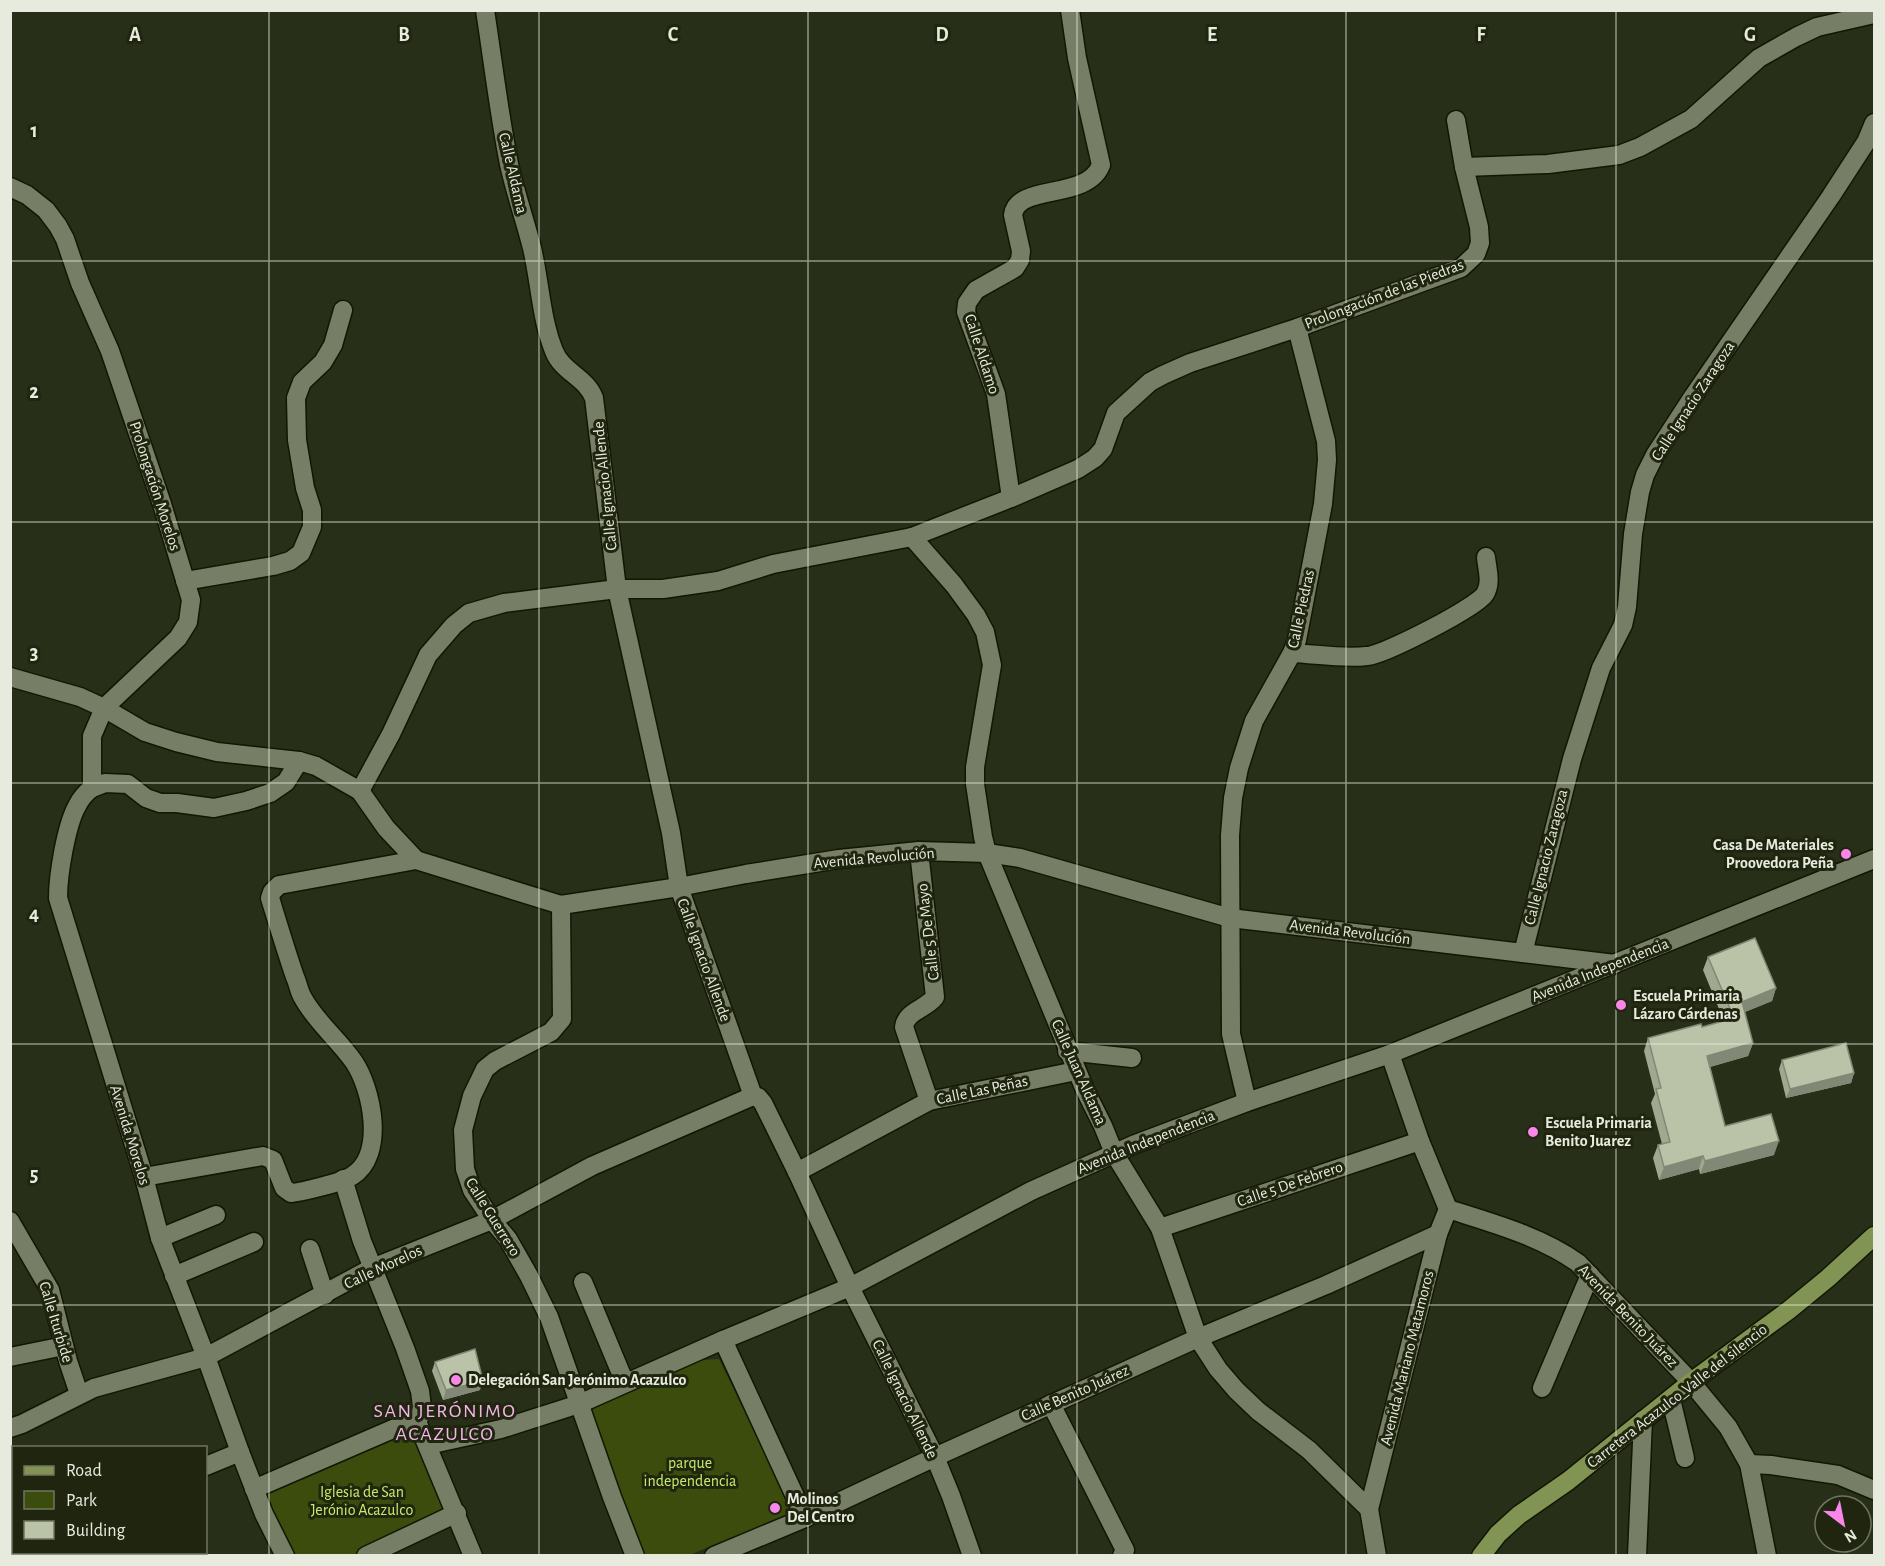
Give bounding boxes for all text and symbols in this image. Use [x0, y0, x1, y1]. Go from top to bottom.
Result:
text: A [129, 25, 141, 45]
text: B [398, 25, 410, 45]
text: C [668, 25, 679, 45]
text: D [935, 25, 949, 45]
text: E [1207, 25, 1217, 45]
text: F [1476, 25, 1486, 45]
text: G [1744, 25, 1756, 45]
text: 1 [30, 121, 38, 141]
street label: Calle Aldama [496, 131, 530, 215]
street label: Prolongación de las Piedras [1302, 256, 1466, 332]
street label: Calle Aldamo [962, 312, 1002, 396]
street label: Calle Ignacio Zaragoza [1648, 338, 1738, 464]
text: 2 [29, 382, 39, 402]
street label: Prolongación Morelos [127, 419, 183, 553]
street label: Calle Ignacio Allende [590, 421, 620, 551]
street label: Calle Piedras [1285, 568, 1317, 650]
text: 3 [30, 643, 38, 663]
street label: Calle Ignacio Zaragoza [1521, 788, 1571, 926]
place label: Casa De Materiales Proovedora Peña [1713, 837, 1834, 871]
street label: Avenida Revolución [813, 845, 935, 871]
marker: Casa De Materiales Proovedora Peña [1839, 847, 1853, 861]
street label: Calle 5 De Mayo [914, 882, 943, 981]
street label: Calle Ignacio Allende [674, 896, 734, 1024]
text: 4 [29, 904, 39, 924]
street label: Avenida Revolución [1289, 917, 1411, 947]
street label: Avenida Independencia [1529, 935, 1671, 1005]
place label: Escuela Primaria Lázaro Cárdenas [1633, 988, 1740, 1022]
marker: Escuela Primaria Lázaro Cárdenas [1614, 998, 1628, 1012]
street label: Calle Juan Aldama [1049, 1017, 1109, 1127]
street label: Calle Las Peñas [935, 1073, 1029, 1107]
street label: Avenida Morelos [107, 1083, 153, 1187]
street label: Avenida Independencia [1075, 1107, 1217, 1177]
place label: Escuela Primaria Benito Juarez [1545, 1115, 1652, 1149]
marker: Escuela Primaria Benito Juarez [1526, 1125, 1540, 1139]
street label: Calle 5 De Febrero [1235, 1158, 1345, 1210]
text: 5 [30, 1165, 38, 1185]
street label: Calle Guerrero [463, 1175, 523, 1259]
street label: Calle Morelos [342, 1242, 424, 1292]
street label: Avenida Benito Juárez [1575, 1262, 1681, 1371]
street label: Avenida Mariano Matamoros [1378, 1269, 1437, 1447]
street label: Calle Iturbide [36, 1280, 76, 1364]
street label: Carretera Acazulco_Valle del silencio [1584, 1321, 1770, 1471]
street label: Calle Ignacio Allende [869, 1337, 941, 1461]
street label: Calle Benito Juárez [1019, 1362, 1132, 1424]
place label: Delegación San Jerónimo Acazulco [468, 1372, 687, 1388]
marker: Delegación San Jerónimo Acazulco [449, 1373, 463, 1387]
district label: SAN JERÓNIMO ACAZULCO [374, 1400, 516, 1444]
legend [12, 1446, 207, 1554]
park label: parque independencia [644, 1455, 736, 1489]
text: Road [66, 1462, 102, 1480]
park label: Iglesia de San Jerónio Acazulco [311, 1484, 413, 1518]
place label: Molinos Del Centro [787, 1491, 855, 1525]
text: Park [66, 1492, 98, 1510]
north arrow [1813, 1494, 1873, 1554]
marker: Molinos Del Centro [768, 1501, 782, 1515]
text: Building [66, 1522, 126, 1540]
text: N [1841, 1526, 1859, 1546]

